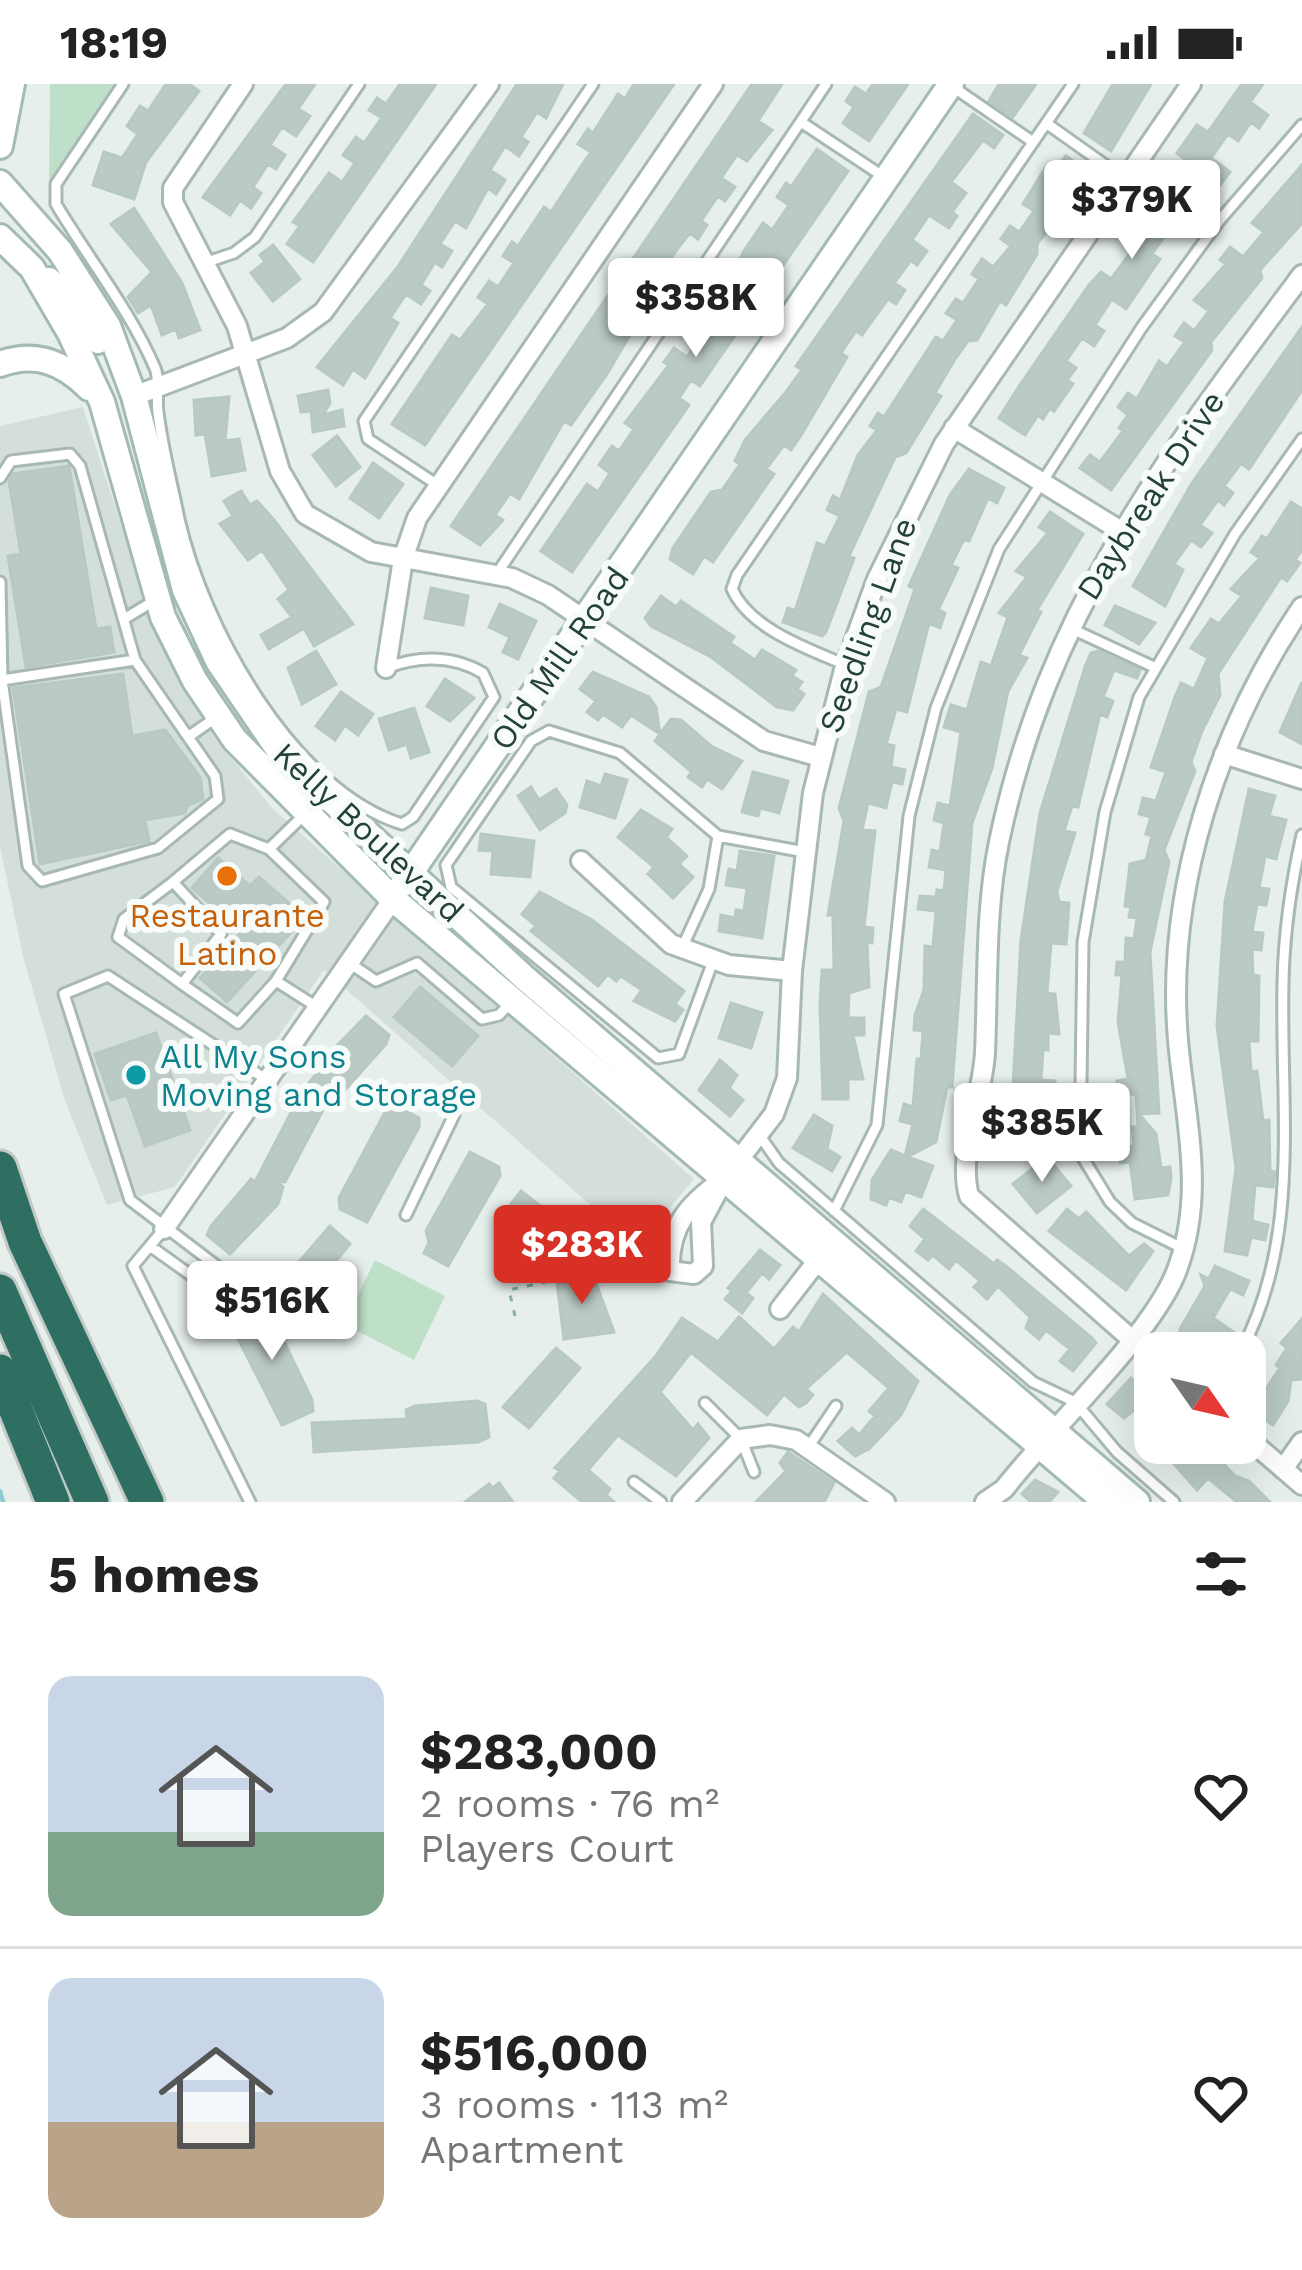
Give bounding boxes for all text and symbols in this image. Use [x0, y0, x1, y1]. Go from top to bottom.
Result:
text: 18:19 [60, 16, 168, 69]
pin: $379K [1048, 160, 1216, 262]
text: $379K [1071, 176, 1193, 221]
pin: $358K [612, 258, 780, 360]
text: $358K [635, 274, 757, 319]
street label: Daybreak Drive [1068, 384, 1232, 607]
street label: Seedling Lane [811, 512, 924, 738]
street label: Old Mill Road [482, 559, 637, 757]
street label: Kelly Boulevard [266, 734, 472, 930]
marker: Restaurante Latino [214, 863, 240, 889]
place label: Restaurante Latino [129, 896, 325, 973]
place label: All My Sons Moving and Storage [160, 1037, 477, 1114]
marker: All My Sons Moving and Storage [123, 1062, 149, 1088]
pin: $385K [958, 1083, 1126, 1185]
text: $385K [981, 1099, 1103, 1144]
pin: $283K [498, 1205, 666, 1307]
text: $283K [521, 1221, 643, 1266]
pin: $516K [188, 1261, 356, 1363]
text: $516K [214, 1277, 330, 1322]
north arrow [1134, 1332, 1266, 1464]
map controls [1134, 1332, 1266, 1464]
icon: filters [1188, 1541, 1254, 1607]
text: 5 homes [48, 1545, 259, 1604]
text: $283,000 [420, 1722, 658, 1781]
icon: home [144, 1724, 288, 1868]
icon: heart [1188, 1763, 1254, 1829]
text: 2 rooms · 76 m² [420, 1781, 719, 1826]
text: Players Court [420, 1826, 674, 1871]
text: $516,000 [420, 2023, 649, 2082]
icon: home [144, 2026, 288, 2170]
icon: heart [1188, 2065, 1254, 2131]
text: 3 rooms · 113 m² [420, 2082, 728, 2127]
text: Apartment [420, 2127, 623, 2172]

